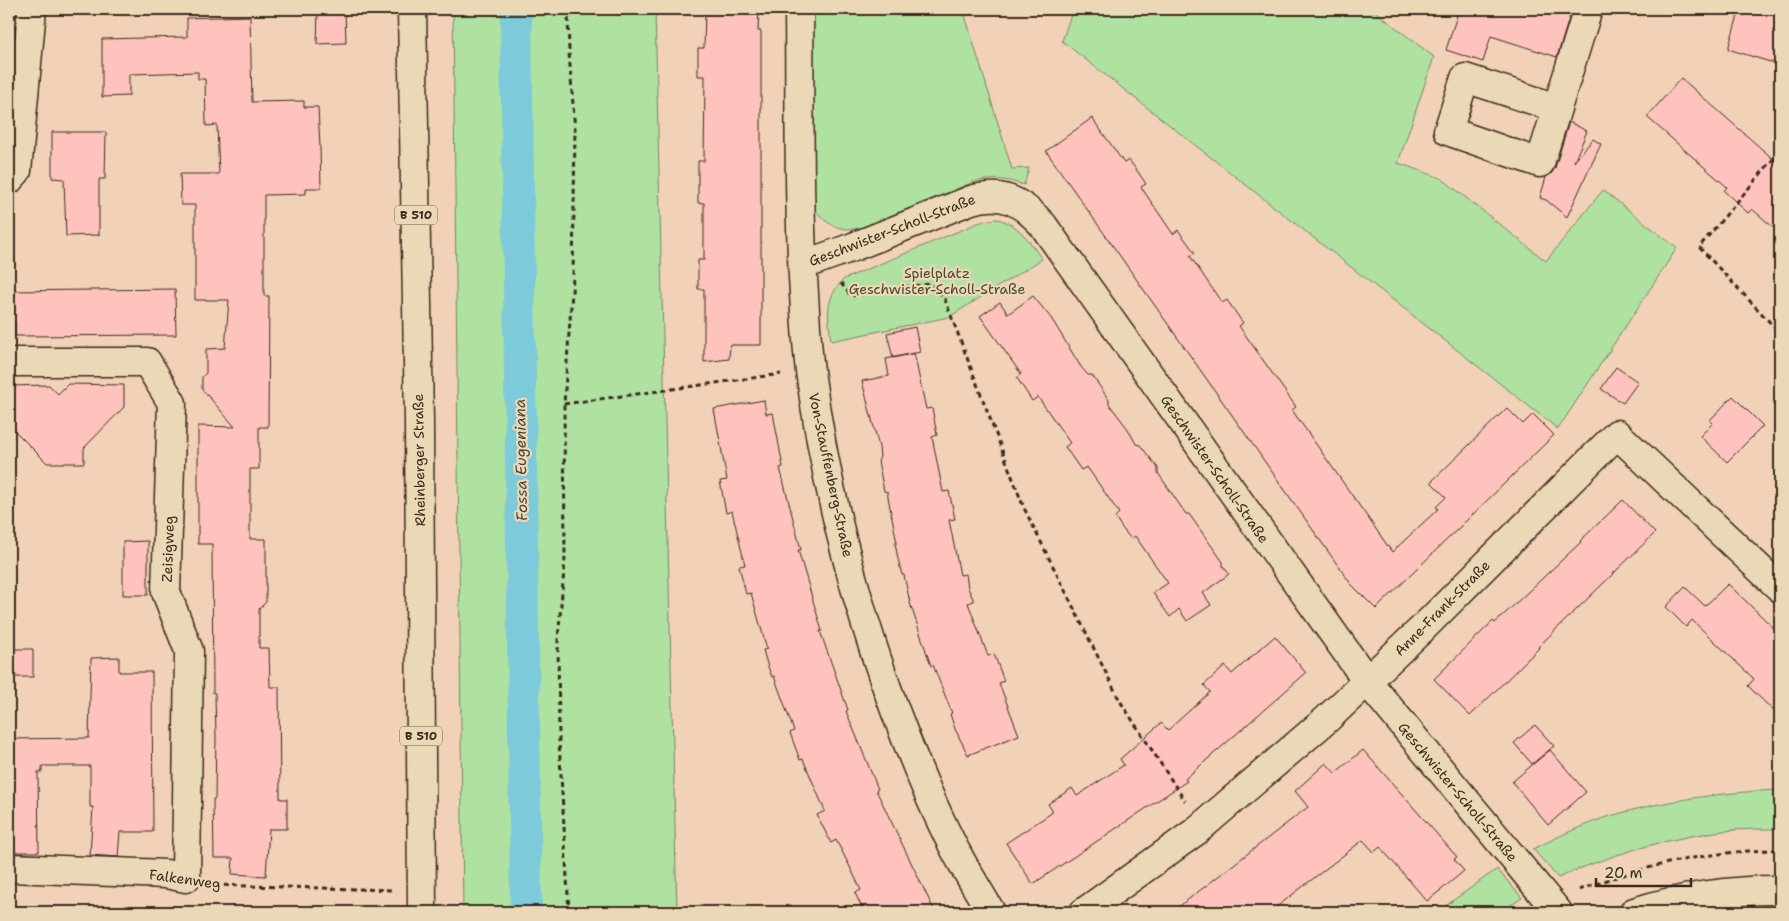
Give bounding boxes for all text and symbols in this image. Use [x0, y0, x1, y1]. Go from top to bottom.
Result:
street label: Geschwister-Scholl-Straße [806, 190, 978, 270]
road number: B 510 [395, 206, 437, 224]
park label: Spielplatz Geschwister-Scholl-Straße [849, 264, 1025, 298]
street label: Von-Stauffenberg-Straße [805, 391, 857, 559]
street label: Geschwister-Scholl-Straße [1157, 391, 1273, 547]
street label: Rheinberger Straße [409, 393, 429, 527]
water label: Fossa Eugeniana [510, 399, 532, 521]
street label: Zeisigweg [158, 515, 178, 583]
street label: Anne-Frank-Straße [1390, 556, 1494, 660]
street label: Geschwister-Scholl-Straße [1394, 719, 1522, 866]
road number: B 510 [400, 726, 442, 746]
scale bar [1596, 856, 1692, 888]
text: 20 m [1604, 863, 1643, 883]
street label: Falkenweg [148, 865, 222, 893]

